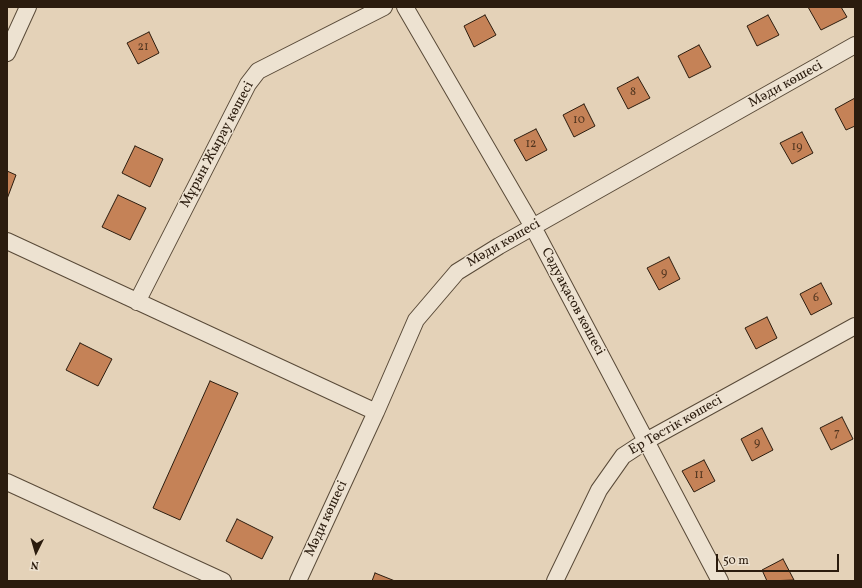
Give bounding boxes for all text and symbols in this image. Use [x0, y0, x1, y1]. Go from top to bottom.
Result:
house number: 21 [137, 41, 149, 55]
street label: Мәди көшесі [746, 58, 826, 112]
street label: Мұрын Жырау көшесі [178, 79, 258, 211]
house number: 8 [630, 86, 636, 100]
house number: 10 [573, 114, 585, 128]
house number: 12 [525, 138, 537, 152]
house number: 19 [792, 141, 802, 155]
street label: Мәди көшесі [464, 216, 544, 272]
street label: Сәдуақасов көшесі [537, 245, 607, 359]
house number: 9 [661, 267, 667, 281]
house number: 6 [813, 292, 819, 306]
street label: Ер Төстік көшесі [626, 392, 726, 460]
house number: 7 [834, 427, 840, 441]
house number: 9 [754, 437, 760, 451]
house number: 11 [694, 469, 704, 483]
street label: Мәди көшесі [302, 478, 352, 560]
north arrow [16, 532, 56, 572]
scale bar [718, 546, 841, 572]
text: 50 m [723, 553, 749, 569]
text: N [30, 557, 40, 572]

